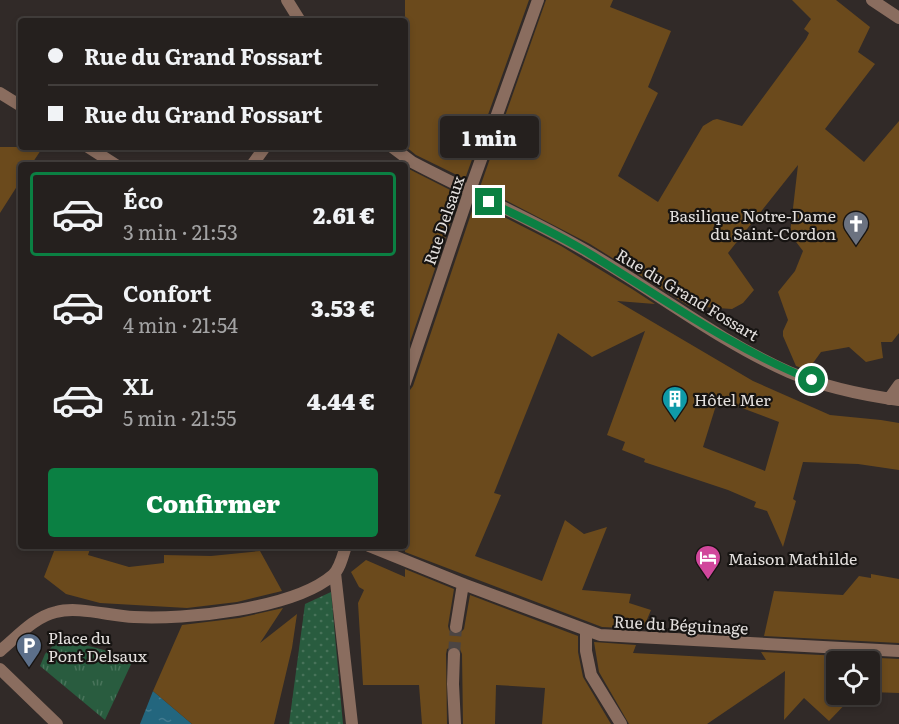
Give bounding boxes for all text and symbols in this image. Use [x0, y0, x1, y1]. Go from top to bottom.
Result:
text: Rue du Grand Fossart [84, 39, 322, 72]
text: Rue du Grand Fossart [84, 97, 322, 130]
callout: 1 min [440, 115, 538, 157]
text: 1 min [462, 122, 517, 152]
street label: Rue Delsaux [417, 171, 470, 268]
text: Éco [123, 183, 163, 216]
icon: car [51, 187, 105, 241]
route end [475, 188, 502, 215]
text: 2.61 € [313, 198, 375, 231]
place label: Basilique Notre-Dame du Saint-Cordon [669, 203, 836, 245]
church icon: Basilique Notre-Dame du Saint-Cordon [841, 209, 871, 247]
text: 3 min · 21:53 [123, 216, 238, 246]
street label: Rue du Grand Fossart [612, 242, 764, 346]
text: Confort [123, 276, 211, 309]
icon: car [51, 280, 105, 334]
text: 3.53 € [311, 291, 375, 324]
text: 4 min · 21:54 [123, 309, 238, 339]
route start [798, 366, 825, 393]
text: XL [123, 369, 154, 402]
icon: car [51, 373, 105, 427]
text: 4.44 € [307, 384, 375, 417]
building icon: Hôtel Mer [660, 384, 690, 422]
place label: Hôtel Mer [694, 387, 771, 411]
text: 5 min · 21:55 [123, 402, 236, 432]
button: Confirmer [48, 468, 378, 537]
hotel icon: Maison Mathilde [693, 543, 723, 581]
place label: Maison Mathilde [728, 546, 857, 570]
street label: Rue du Béguinage [613, 608, 749, 640]
place label: Place du Pont Delsaux [48, 625, 148, 667]
parking icon: Place du Pont Delsaux [14, 631, 44, 669]
map controls [826, 651, 880, 705]
button: locate [826, 651, 880, 705]

